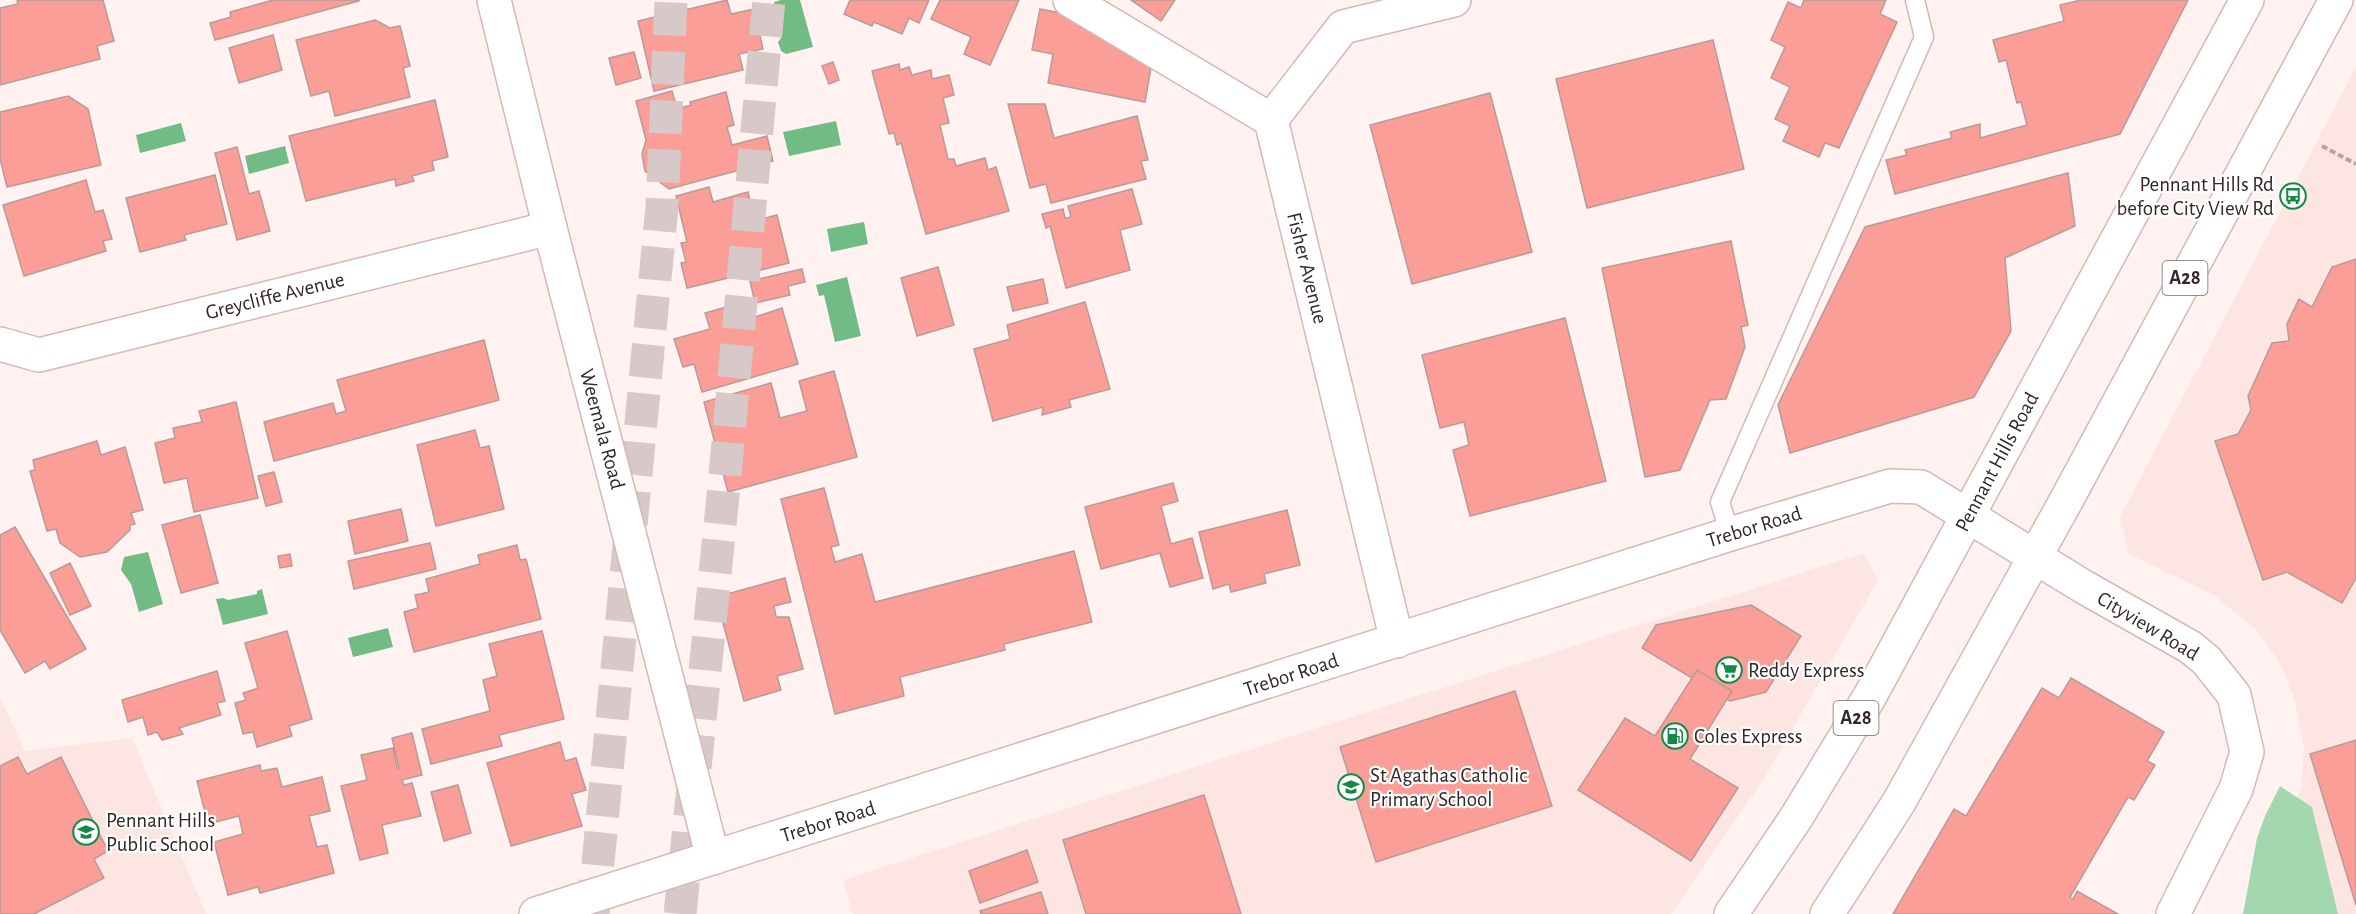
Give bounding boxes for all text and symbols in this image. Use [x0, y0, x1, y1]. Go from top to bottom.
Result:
place label: Pennant Hills Rd before City View Rd [2116, 174, 2274, 219]
bus stop icon: Pennant Hills Rd before City View Rd [2278, 181, 2308, 211]
street label: Fisher Avenue [1283, 210, 1331, 326]
road number: A28 [2162, 261, 2208, 295]
street label: Greycliffe Avenue [203, 269, 347, 323]
street label: Weemala Road [576, 366, 628, 492]
street label: Pennant Hills Road [1951, 389, 2043, 535]
street label: Trebor Road [1704, 503, 1804, 551]
street label: Cityview Road [2093, 587, 2203, 665]
street label: Trebor Road [1241, 650, 1341, 700]
supermarket icon: Reddy Express [1714, 655, 1744, 685]
place label: Reddy Express [1748, 660, 1864, 681]
road number: A28 [1834, 701, 1878, 735]
fuel station icon: Coles Express [1660, 721, 1690, 751]
place label: Coles Express [1694, 726, 1803, 747]
place label: St Agathas Catholic Primary School [1370, 765, 1527, 810]
school or university icon: St Agathas Catholic Primary School [1336, 772, 1366, 802]
street label: Trebor Road [778, 798, 878, 846]
place label: Pennant Hills Public School [106, 810, 215, 855]
school or university icon: Pennant Hills Public School [71, 817, 101, 847]

